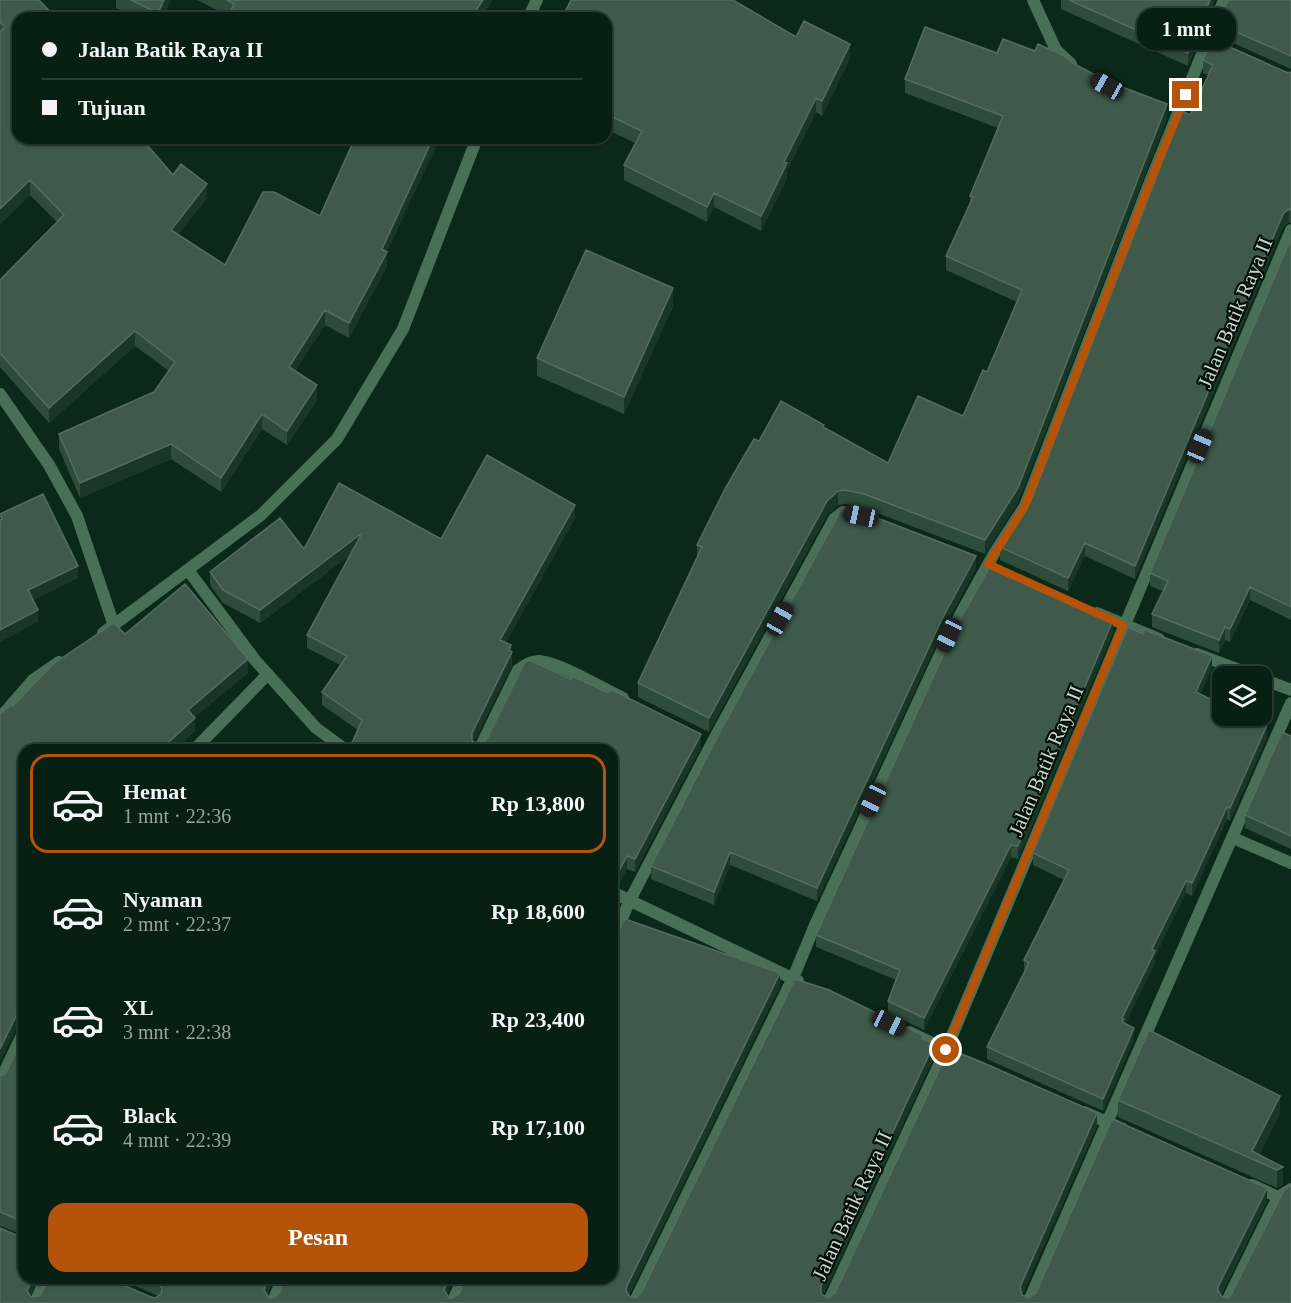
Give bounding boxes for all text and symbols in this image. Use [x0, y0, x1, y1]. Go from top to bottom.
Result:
callout: 1 mnt [1136, 8, 1236, 50]
text: 1 mnt [1162, 18, 1211, 40]
text: Jalan Batik Raya II [78, 37, 263, 62]
car [1087, 69, 1127, 103]
route end [1172, 81, 1199, 108]
text: Tujuan [78, 95, 146, 120]
street label: Jalan Batik Raya II [1192, 234, 1278, 392]
car [1185, 426, 1215, 466]
car [842, 503, 880, 529]
car [763, 599, 797, 639]
car [933, 615, 965, 655]
map controls [1212, 666, 1272, 726]
button: layers [1212, 666, 1272, 726]
street label: Jalan Batik Raya II [1003, 682, 1089, 840]
icon: car [51, 777, 105, 831]
text: Hemat [123, 779, 187, 804]
car [857, 780, 889, 820]
text: Rp 13,800 [491, 791, 585, 816]
text: 1 mnt · 22:36 [123, 805, 231, 827]
icon: car [51, 885, 105, 939]
text: Nyaman [123, 887, 202, 912]
text: Rp 18,600 [491, 899, 585, 924]
text: 2 mnt · 22:37 [123, 913, 231, 935]
icon: car [51, 993, 105, 1047]
text: XL [123, 995, 154, 1020]
text: Rp 23,400 [491, 1007, 585, 1032]
car [869, 1007, 909, 1039]
text: 3 mnt · 22:38 [123, 1021, 231, 1043]
route start [932, 1036, 959, 1063]
icon: car [51, 1101, 105, 1155]
text: Black [123, 1103, 177, 1128]
text: Rp 17,100 [491, 1115, 585, 1140]
street label: Jalan Batik Raya II [807, 1128, 897, 1284]
text: 4 mnt · 22:39 [123, 1129, 231, 1151]
button: Pesan [48, 1203, 588, 1272]

